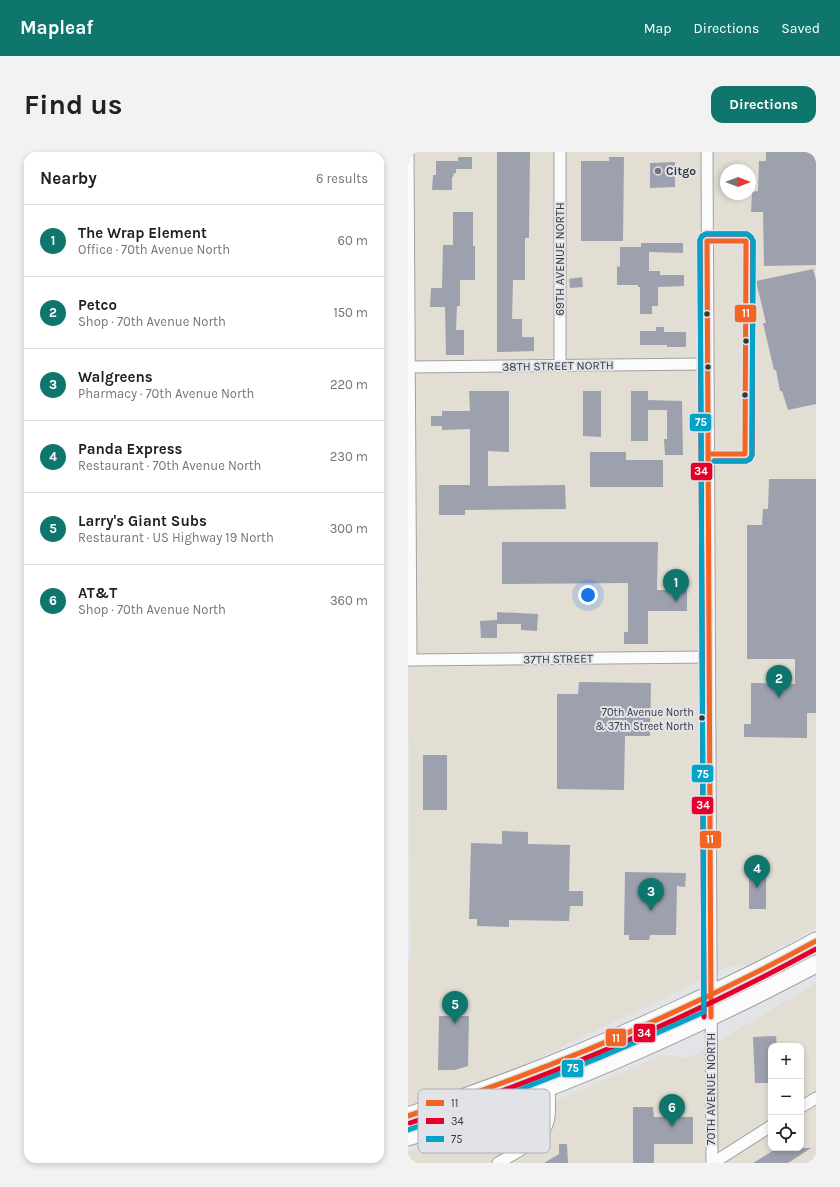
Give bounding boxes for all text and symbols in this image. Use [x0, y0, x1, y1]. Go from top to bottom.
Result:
text: Mapleaf [20, 17, 93, 39]
text: Map [644, 20, 672, 37]
text: Directions [694, 20, 759, 37]
text: Saved [781, 20, 820, 37]
button: Directions [711, 86, 816, 123]
text: Find us [24, 88, 123, 121]
place label: Citgo [666, 164, 696, 178]
north arrow [720, 164, 756, 200]
marker: Citgo [653, 166, 663, 176]
text: Nearby [40, 168, 97, 188]
text: 6 results [316, 171, 368, 186]
street label: 69TH AVENUE NORTH [553, 202, 567, 316]
text: The Wrap Element [78, 224, 207, 242]
text: 1 [51, 233, 55, 248]
text: 60 m [338, 233, 368, 248]
text: Office · 70th Avenue North [78, 242, 230, 257]
text: Petco [78, 296, 117, 314]
line badge: 11 [734, 304, 757, 323]
text: 2 [49, 305, 57, 320]
text: 150 m [333, 305, 368, 320]
text: 11 [742, 307, 750, 320]
unlabelled marker [702, 309, 712, 319]
text: Shop · 70th Avenue North [78, 314, 226, 329]
unlabelled marker [741, 336, 751, 346]
street label: 38TH STREET NORTH [502, 358, 614, 374]
unlabelled marker [703, 362, 713, 372]
text: Walgreens [78, 368, 153, 386]
text: 3 [49, 377, 57, 392]
text: 220 m [330, 377, 368, 392]
text: Pharmacy · 70th Avenue North [78, 386, 254, 401]
unlabelled marker [740, 390, 750, 400]
line badge: 75 [689, 413, 712, 432]
text: 75 [695, 416, 707, 429]
text: Panda Express [78, 440, 183, 458]
text: 4 [49, 449, 57, 464]
text: 230 m [330, 449, 368, 464]
text: Restaurant · 70th Avenue North [78, 458, 261, 473]
line badge: 34 [690, 462, 713, 481]
text: 34 [694, 465, 708, 478]
text: Larry's Giant Subs [78, 512, 207, 530]
text: 5 [49, 521, 57, 536]
text: 300 m [330, 521, 368, 536]
text: Restaurant · US Highway 19 North [78, 530, 274, 545]
pin: 1 [663, 569, 689, 602]
text: AT&T [78, 584, 117, 602]
your location [578, 585, 598, 605]
text: 6 [49, 593, 57, 608]
text: 360 m [330, 593, 368, 608]
text: Shop · 70th Avenue North [78, 602, 226, 617]
street label: 37TH STREET [523, 651, 593, 667]
pin: 2 [766, 665, 792, 698]
place label: 70th Avenue North & 37th Street North [595, 706, 694, 733]
marker: 70th Avenue North & 37th Street North [697, 713, 707, 723]
line badge: 75 [691, 764, 714, 783]
text: 75 [697, 768, 709, 781]
line badge: 34 [691, 796, 714, 815]
text: 34 [696, 799, 710, 812]
line badge: 11 [699, 830, 722, 849]
text: 11 [706, 833, 714, 846]
pin: 4 [744, 855, 770, 888]
pin: 3 [638, 878, 664, 911]
pin: 5 [442, 991, 468, 1024]
line badge: 34 [633, 1023, 656, 1043]
text: 34 [637, 1027, 651, 1040]
line badge: 11 [605, 1028, 627, 1047]
text: 11 [612, 1032, 620, 1045]
street label: 70TH AVENUE NORTH [704, 1033, 718, 1145]
map controls [768, 1043, 804, 1151]
button: + [768, 1043, 804, 1079]
line badge: 75 [561, 1059, 584, 1078]
text: 75 [567, 1062, 579, 1075]
button: − [768, 1079, 804, 1115]
legend [418, 1089, 550, 1153]
pin: 6 [659, 1094, 685, 1127]
text: 11 [451, 1097, 458, 1110]
text: 34 [451, 1115, 464, 1128]
button: locate [768, 1115, 804, 1151]
text: 75 [451, 1133, 462, 1146]

